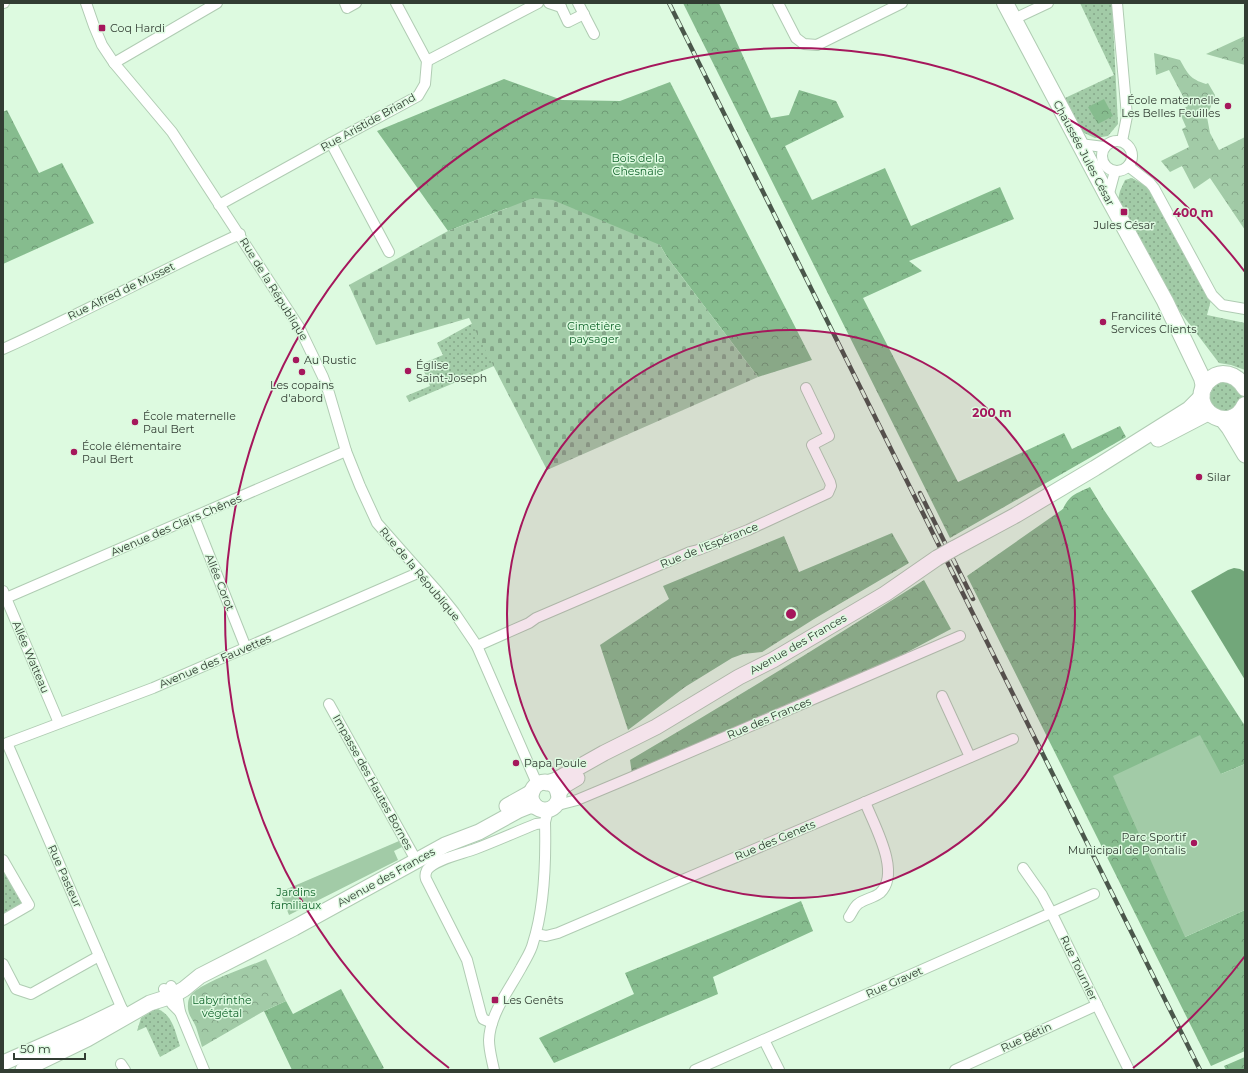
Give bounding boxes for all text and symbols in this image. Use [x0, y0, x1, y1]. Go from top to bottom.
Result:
place label: Coq Hardi [110, 21, 165, 35]
marker: Coq Hardi [97, 23, 107, 33]
street label: Rue Aristide Briand [318, 90, 418, 154]
place label: École maternelle Les Belles Feuilles [1121, 93, 1221, 120]
street label: Chaussée Jules César [1050, 98, 1118, 208]
marker: École maternelle Les Belles Feuilles [1223, 101, 1233, 111]
park label: Bois de la Chesnaie [612, 151, 664, 178]
text: 400 m [1173, 205, 1213, 220]
marker: Jules César [1119, 207, 1129, 217]
place label: Jules César [1092, 218, 1155, 232]
street label: Rue de la République [237, 235, 312, 343]
street label: Rue Alfred de Musset [65, 259, 177, 323]
place label: Francilité Services Clients [1111, 309, 1197, 336]
marker: Francilité Services Clients [1098, 317, 1108, 327]
park label: Cimetière paysager [567, 319, 621, 346]
place label: Au Rustic [304, 353, 356, 367]
marker: Au Rustic [291, 355, 301, 365]
place label: Église Saint-Joseph [416, 358, 487, 385]
marker: Église Saint-Joseph [403, 366, 413, 376]
marker: Les copains d'abord [297, 367, 307, 377]
place label: Les copains d'abord [270, 378, 335, 405]
text: 200 m [972, 405, 1012, 420]
place label: École maternelle Paul Bert [143, 409, 236, 436]
marker: École maternelle Paul Bert [130, 417, 140, 427]
place label: École élémentaire Paul Bert [82, 439, 182, 466]
marker: École élémentaire Paul Bert [69, 447, 79, 457]
place label: Silar [1207, 470, 1231, 484]
marker: Silar [1194, 472, 1204, 482]
street label: Avenue des Clairs Chênes [108, 491, 244, 559]
street label: Rue de l'Espérance [658, 519, 760, 571]
street label: Rue de la République [377, 524, 464, 624]
street label: Allée Corot [202, 552, 238, 613]
centre of rings [784, 607, 798, 621]
street label: Avenue des Frances [747, 610, 849, 677]
street label: Allée Watteau [10, 619, 52, 695]
street label: Avenue des Fauvettes [157, 631, 274, 691]
street label: Rue des Frances [725, 694, 814, 742]
street label: Impasse des Hautes Bornes [330, 712, 416, 853]
place label: Papa Poule [524, 756, 587, 770]
marker: Papa Poule [511, 758, 521, 768]
street label: Rue des Genets [733, 816, 818, 863]
place label: Parc Sportif Municipal de Pontalis [1068, 830, 1187, 857]
marker: Parc Sportif Municipal de Pontalis [1189, 838, 1199, 848]
street label: Rue Pasteur [45, 842, 85, 910]
street label: Avenue des Frances [335, 844, 438, 910]
park label: Jardins familiaux [271, 885, 321, 912]
street label: Rue Tournier [1057, 933, 1101, 1003]
street label: Rue Gravet [863, 963, 925, 1001]
park label: Labyrinthe végétal [192, 993, 252, 1020]
place label: Les Genêts [503, 993, 564, 1007]
marker: Les Genêts [490, 995, 500, 1005]
street label: Rue Bétin [998, 1019, 1054, 1055]
scale bar [14, 1035, 85, 1061]
text: 50 m [20, 1041, 51, 1056]

